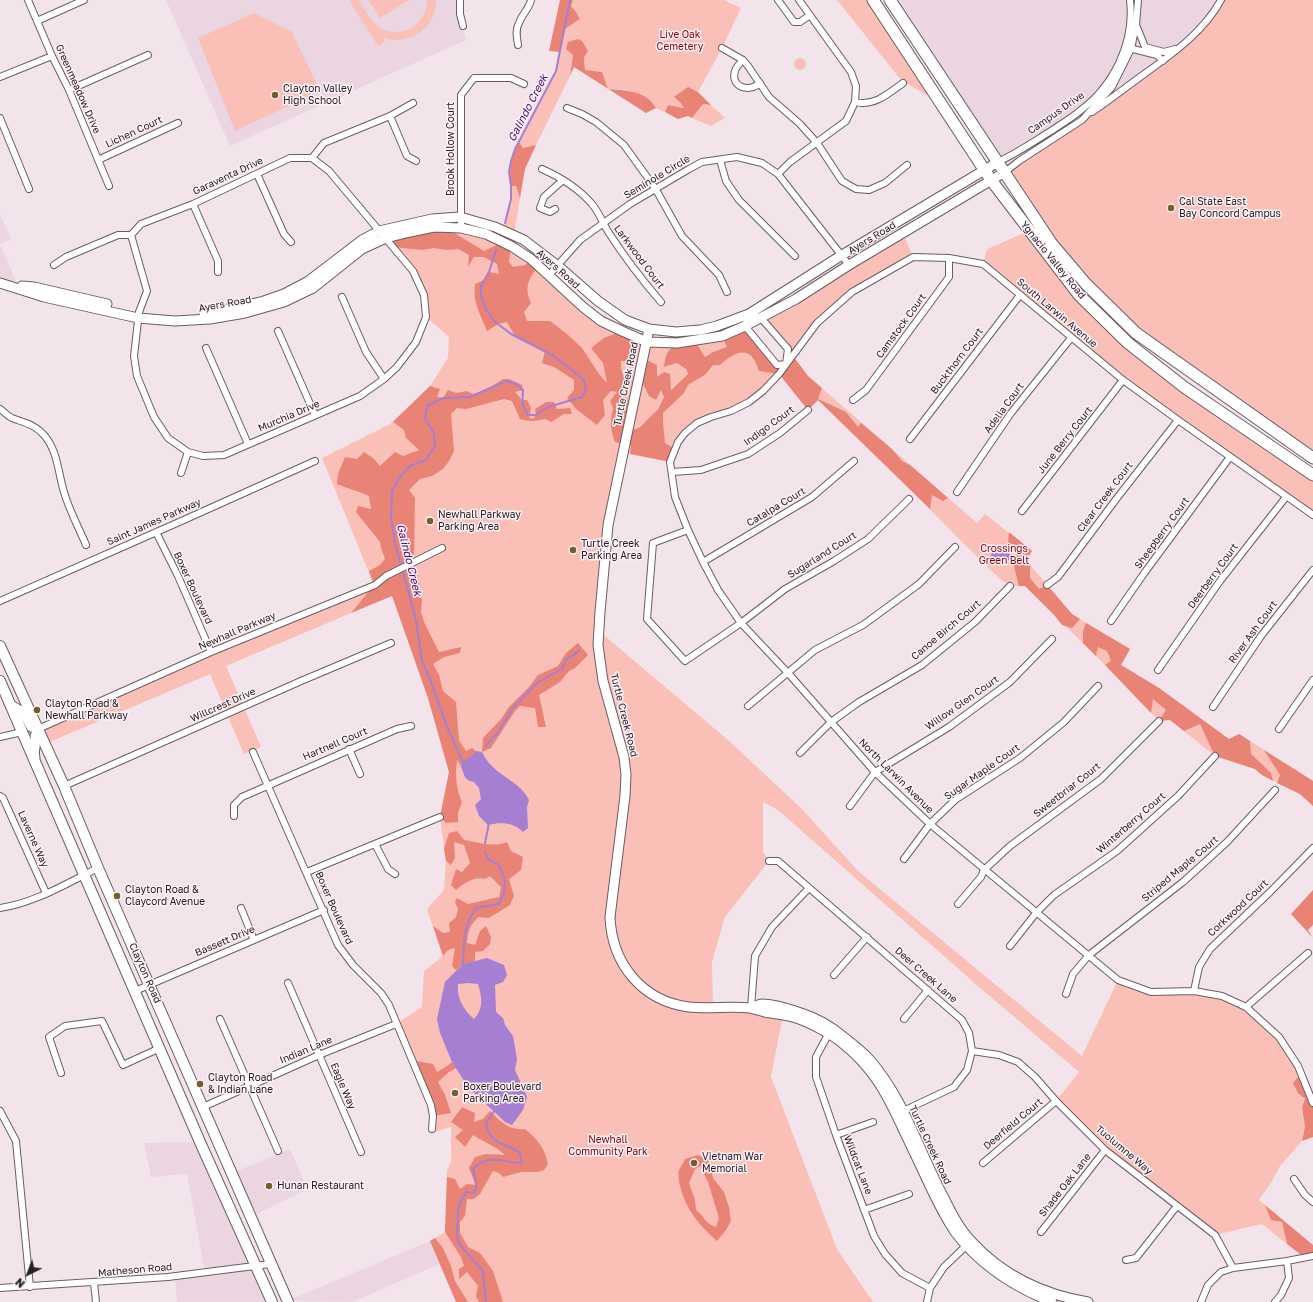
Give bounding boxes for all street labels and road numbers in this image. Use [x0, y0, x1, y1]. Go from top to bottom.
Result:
street label: Greenmeadow Drive [53, 43, 103, 135]
street label: Campus Drive [1025, 89, 1087, 137]
street label: Brook Hollow Court [445, 102, 457, 196]
street label: Lichen Court [104, 114, 164, 150]
street label: Seminole Circle [622, 153, 692, 201]
street label: Garaventa Drive [191, 154, 265, 198]
street label: Ayers Road [846, 219, 898, 257]
street label: Ygnacio Valley Road [1018, 219, 1088, 301]
street label: Larkwood Court [611, 223, 667, 291]
street label: Ayers Road [534, 247, 582, 291]
street label: South Larwin Avenue [1014, 276, 1100, 350]
street label: Camstock Court [873, 291, 929, 361]
street label: Ayers Road [198, 293, 252, 315]
street label: Buckthorn Court [928, 326, 986, 396]
street label: Turtle Creek Road [611, 341, 641, 427]
street label: Adelia Court [982, 380, 1026, 436]
street label: Murchia Drive [256, 398, 322, 434]
street label: Indigo Court [741, 404, 797, 448]
street label: June Berry Court [1035, 404, 1095, 476]
street label: Clear Creek Court [1075, 459, 1135, 535]
street label: Catalpa Court [744, 485, 808, 529]
street label: Sheepberry Court [1132, 495, 1192, 571]
street label: Saint James Parkway [105, 496, 203, 548]
street label: Sugarland Court [785, 529, 859, 581]
street label: Deerberry Court [1185, 541, 1241, 611]
street label: Boxer Boulevard [171, 550, 215, 626]
street label: Canoe Birch Court [909, 597, 983, 663]
street label: River Ash Court [1226, 598, 1280, 666]
street label: Newhall Parkway [197, 609, 277, 653]
street label: Turtle Creek Road [608, 672, 640, 758]
street label: Willow Glen Court [923, 673, 1001, 733]
street label: Willcrest Drive [188, 685, 258, 725]
street label: Hartnell Court [301, 725, 369, 763]
street label: North Larwin Avenue [856, 736, 936, 816]
street label: Sugar Maple Court [942, 741, 1022, 803]
street label: Sweetbriar Court [1031, 760, 1103, 820]
street label: Winterberry Court [1094, 790, 1168, 856]
street label: Laverne Way [15, 809, 51, 869]
street label: Striped Maple Court [1139, 834, 1221, 904]
street label: Boxer Boulevard [313, 870, 355, 946]
street label: Corkwood Court [1205, 877, 1271, 939]
street label: Bassett Drive [193, 923, 257, 959]
street label: Clayton Road [126, 941, 164, 1005]
street label: Deer Creek Lane [892, 945, 960, 1005]
street label: Indian Lane [278, 1034, 334, 1066]
street label: Eagle Way [328, 1061, 358, 1111]
street label: Deerfield Court [981, 1096, 1045, 1152]
street label: Turtle Creek Road [906, 1104, 954, 1186]
street label: Tuolumne Way [1093, 1123, 1155, 1177]
street label: Wildcat Lane [841, 1134, 875, 1196]
street label: Shade Oak Lane [1036, 1151, 1094, 1219]
street label: Matheson Road [97, 1261, 173, 1279]

